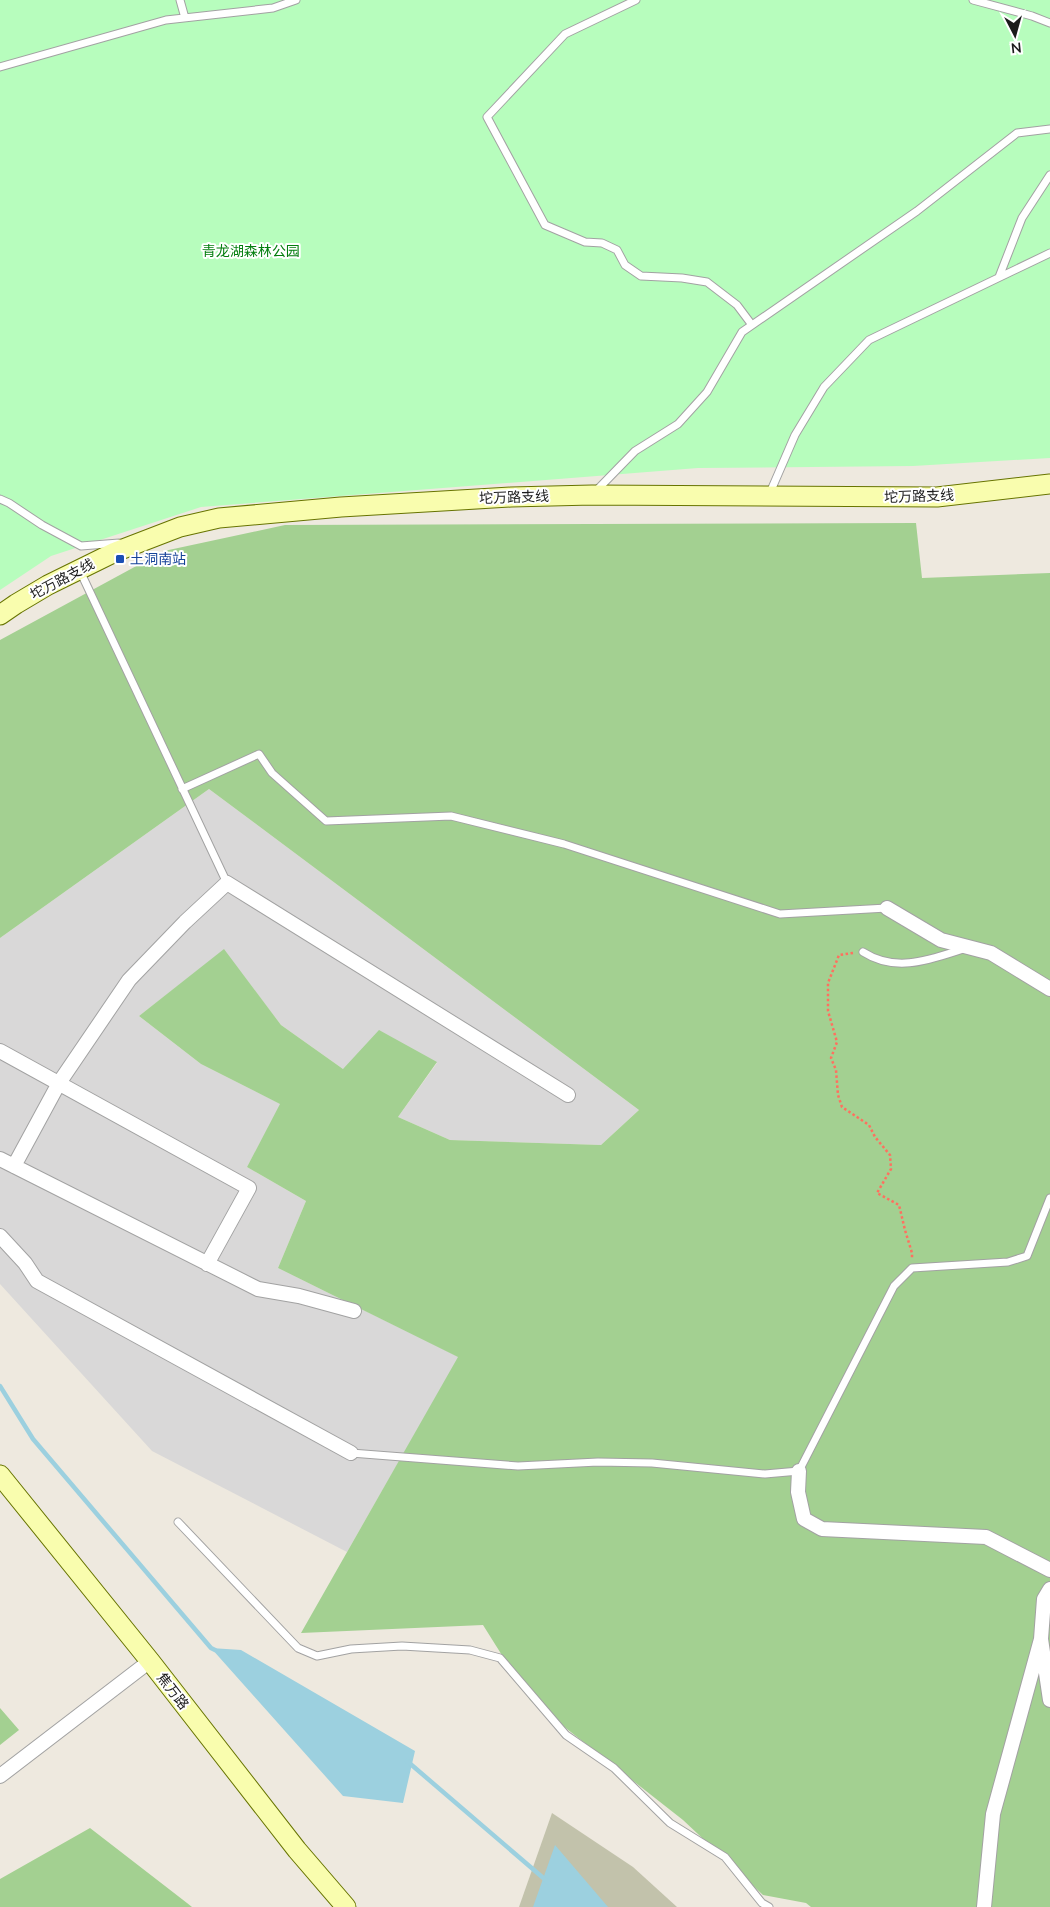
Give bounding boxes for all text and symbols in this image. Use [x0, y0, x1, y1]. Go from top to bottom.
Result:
north arrow [990, 10, 1040, 60]
text: N [1010, 38, 1023, 57]
park label: 青龙湖森林公园 [202, 242, 300, 260]
street label: 坨万路支线 [884, 486, 954, 506]
street label: 坨万路支线 [479, 487, 549, 507]
place label: 土洞南站 [130, 550, 186, 568]
marker: 土洞南站 [114, 553, 126, 565]
street label: 坨万路支线 [27, 555, 97, 603]
street label: 焦万路 [153, 1669, 193, 1713]

